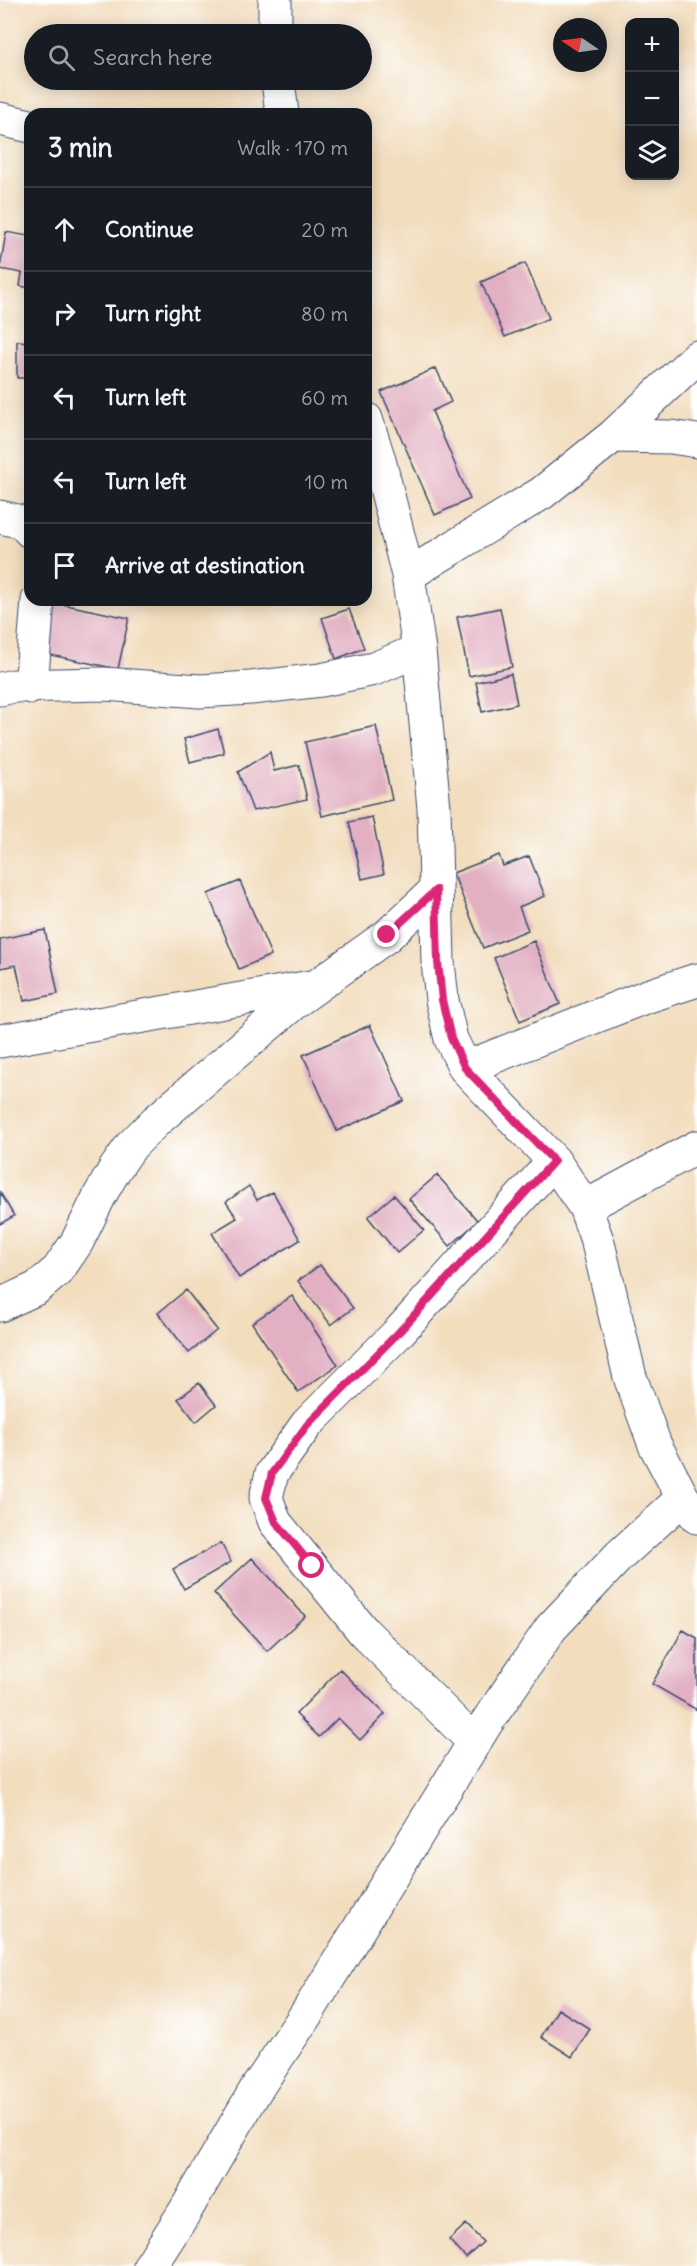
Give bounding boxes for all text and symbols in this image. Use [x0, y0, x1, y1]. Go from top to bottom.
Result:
north arrow [553, 18, 607, 72]
map controls [625, 18, 679, 180]
button: + [625, 18, 679, 72]
search box [24, 24, 372, 90]
icon: search [45, 41, 78, 74]
text: Search here [93, 43, 212, 71]
button: − [625, 72, 679, 126]
button: layers [625, 126, 679, 180]
text: 3 min [48, 131, 113, 164]
text: Walk · 170 m [237, 135, 348, 160]
icon: ahead [48, 213, 81, 246]
text: Continue [105, 215, 194, 243]
text: 20 m [302, 217, 348, 242]
icon: right [48, 297, 81, 330]
text: Turn right [105, 299, 201, 327]
text: 80 m [301, 301, 348, 326]
icon: left [48, 381, 81, 414]
text: Turn left [105, 383, 186, 411]
text: 60 m [301, 385, 348, 410]
icon: left [48, 465, 81, 498]
text: Turn left [105, 467, 186, 495]
text: 10 m [305, 469, 348, 494]
icon: arrive [48, 549, 81, 582]
text: Arrive at destination [105, 551, 305, 579]
route end [373, 921, 399, 947]
route start [298, 1552, 324, 1578]

